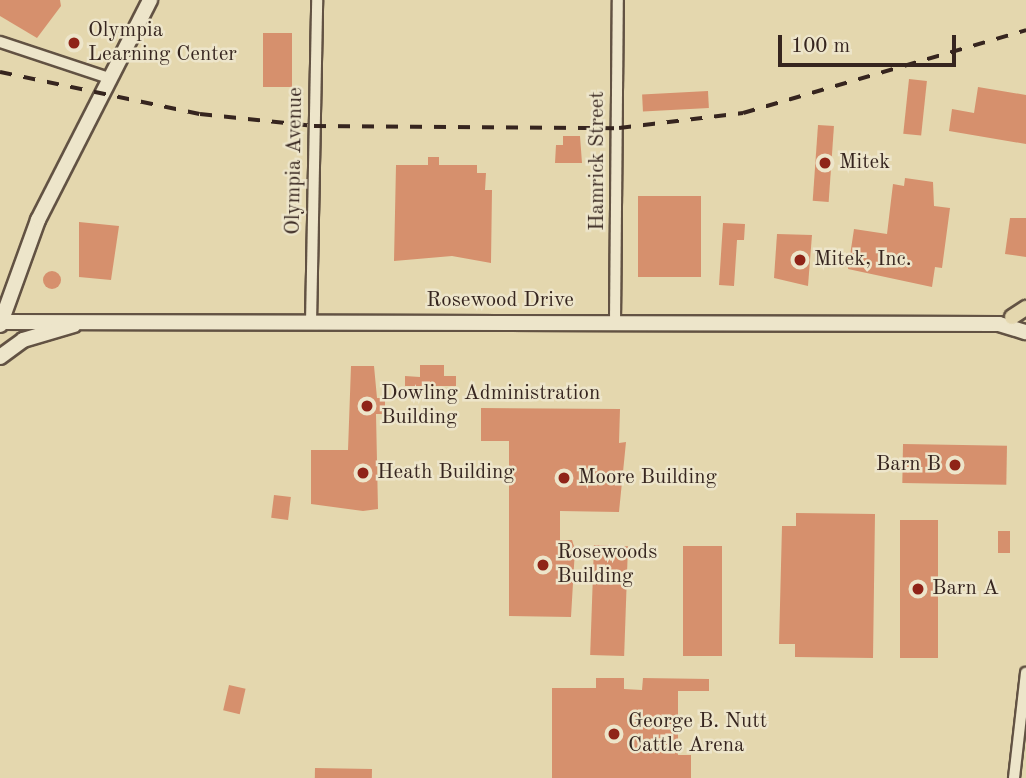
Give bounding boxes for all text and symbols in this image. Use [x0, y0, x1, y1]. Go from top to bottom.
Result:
place label: Olympia Learning Center [88, 18, 237, 68]
scale bar [781, 21, 960, 65]
marker: Olympia Learning Center [66, 35, 82, 51]
text: 100 m [791, 36, 850, 57]
street label: Olympia Avenue [281, 87, 309, 235]
street label: Hamrick Street [585, 91, 611, 231]
place label: Mitek [839, 150, 890, 176]
marker: Mitek [817, 155, 833, 171]
place label: Mitek, Inc. [814, 247, 912, 273]
marker: Mitek, Inc. [792, 252, 808, 268]
street label: Rosewood Drive [426, 288, 574, 314]
place label: Dowling Administration Building [381, 381, 600, 431]
marker: Dowling Administration Building [359, 398, 375, 414]
place label: Barn B [876, 452, 941, 478]
marker: Barn B [947, 457, 963, 473]
place label: Heath Building [377, 460, 515, 486]
marker: Heath Building [355, 465, 371, 481]
place label: Moore Building [578, 465, 717, 491]
marker: Moore Building [556, 470, 572, 486]
place label: Rosewoods Building [557, 540, 657, 590]
marker: Rosewoods Building [535, 557, 551, 573]
place label: Barn A [932, 576, 999, 602]
marker: Barn A [910, 581, 926, 597]
place label: George B. Nutt Cattle Arena [628, 709, 767, 759]
marker: George B. Nutt Cattle Arena [606, 726, 622, 742]

